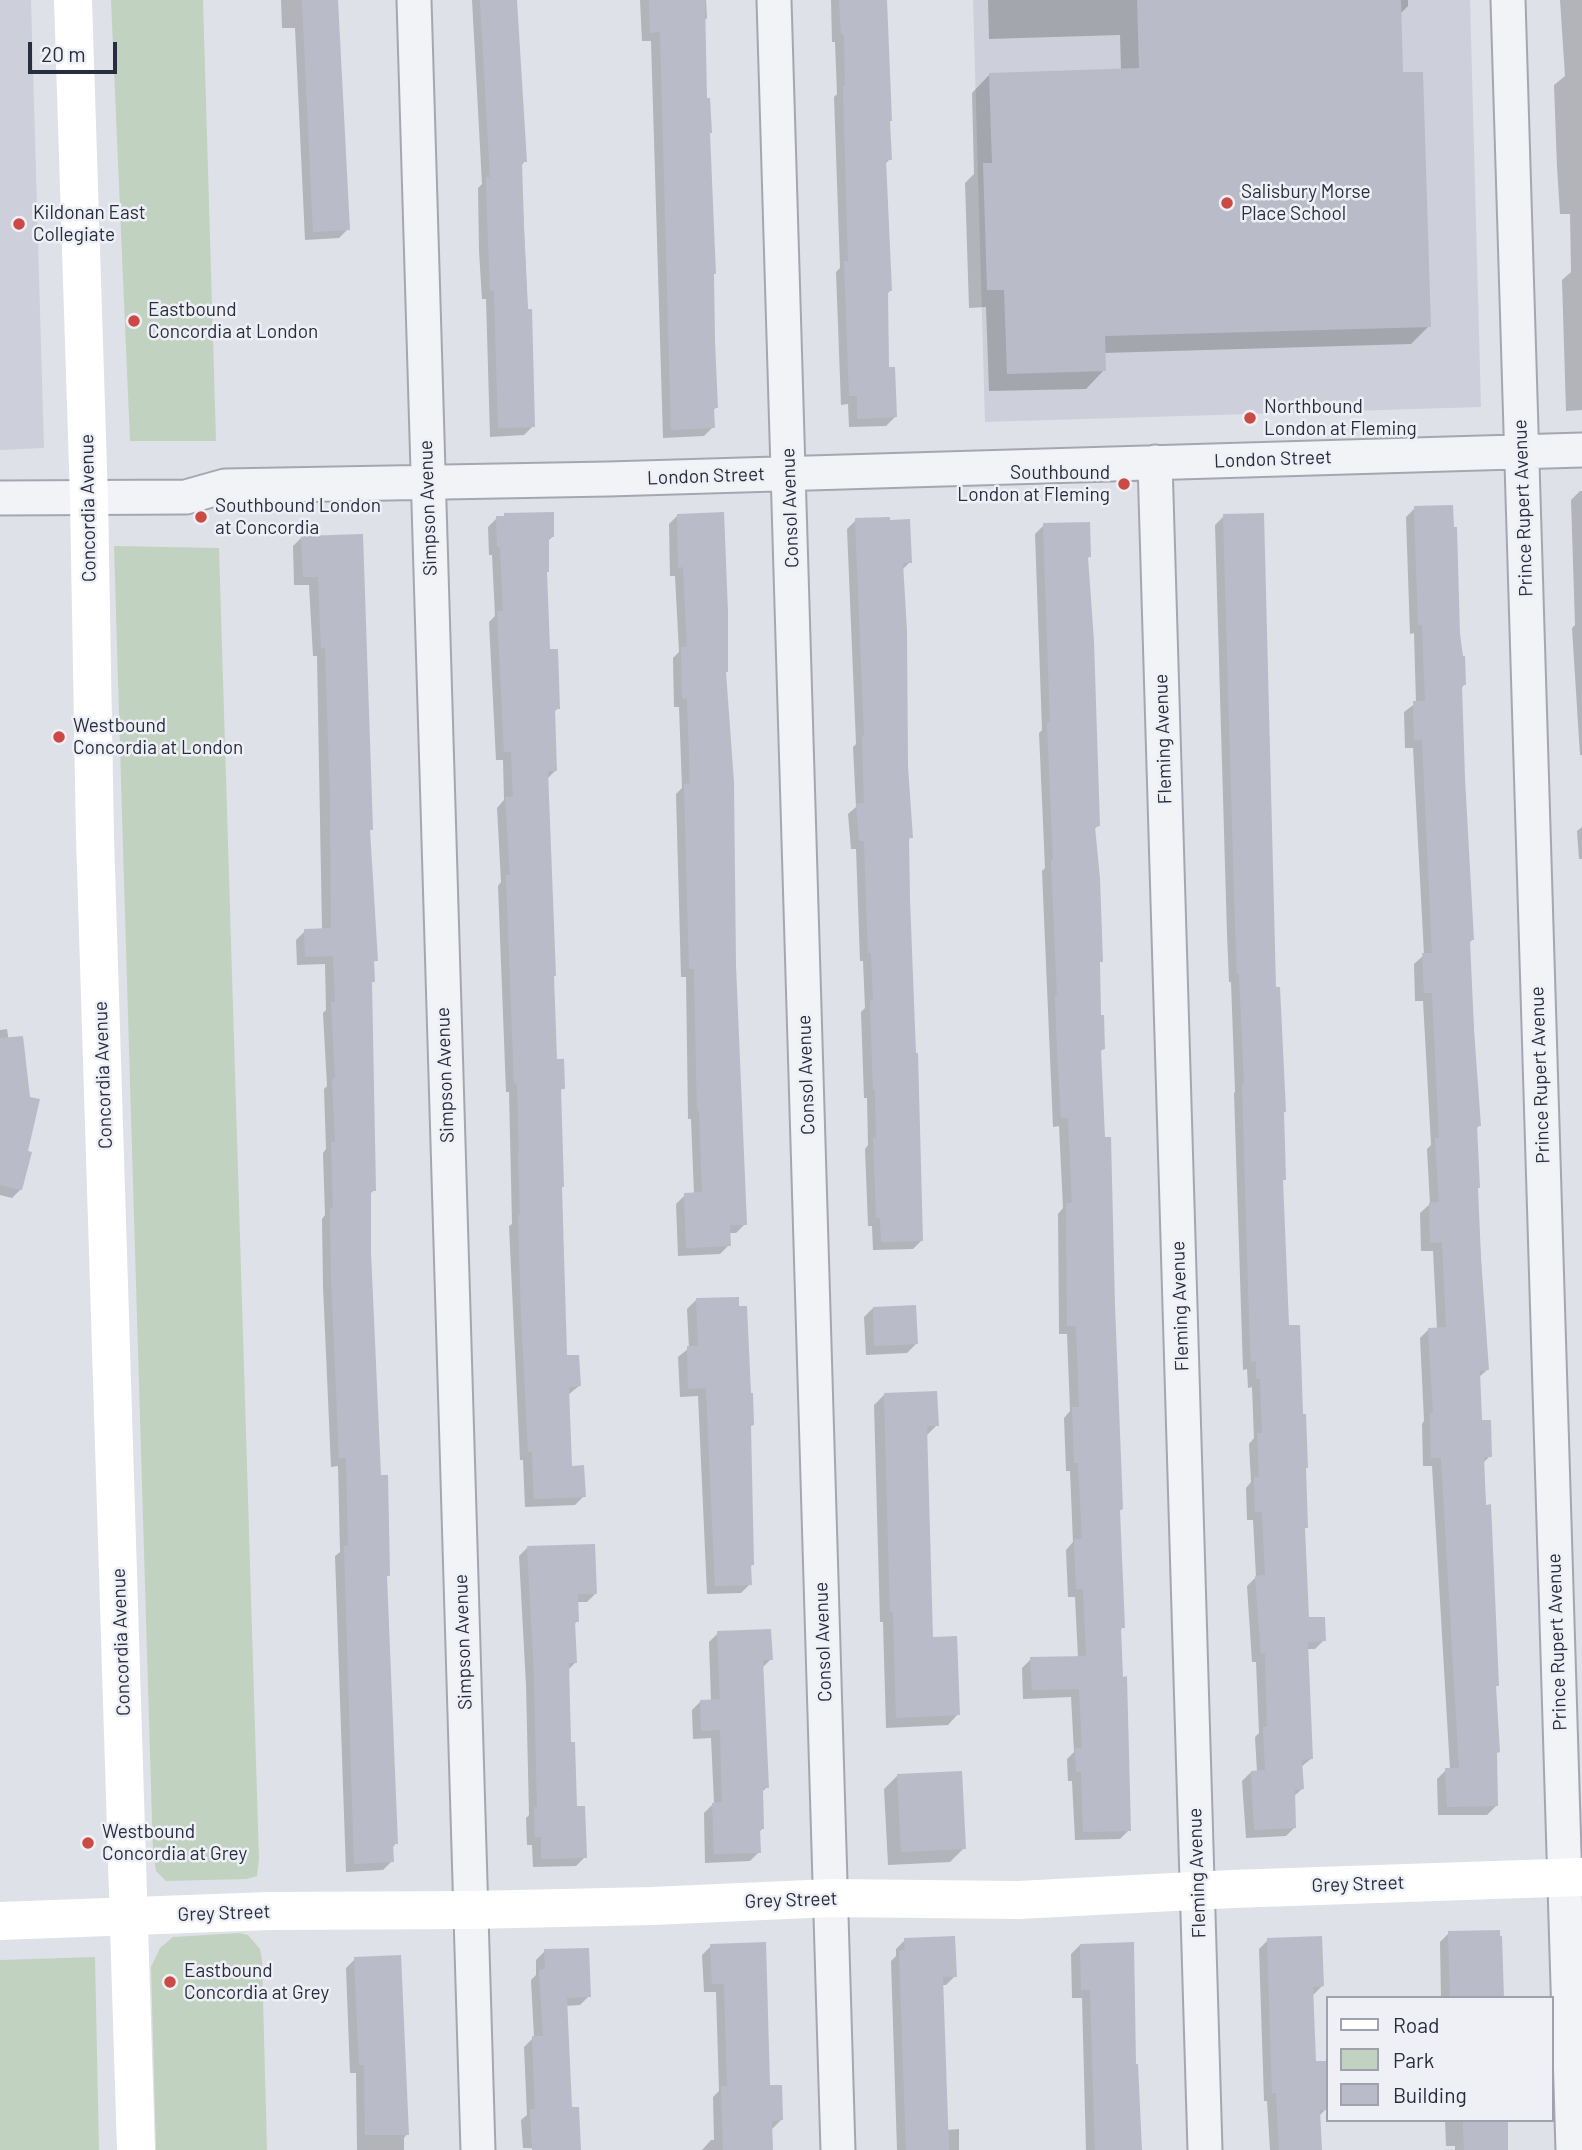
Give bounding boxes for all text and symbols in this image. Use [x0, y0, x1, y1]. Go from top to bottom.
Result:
scale bar [32, 28, 121, 72]
text: 20 m [41, 41, 86, 66]
place label: Salisbury Morse Place School [1241, 181, 1371, 225]
marker: Salisbury Morse Place School [1219, 195, 1235, 211]
place label: Kildonan East Collegiate [33, 202, 146, 246]
marker: Kildonan East Collegiate [11, 216, 27, 232]
place label: Eastbound Concordia at London [148, 299, 318, 343]
marker: Eastbound Concordia at London [126, 313, 142, 329]
place label: Northbound London at Fleming [1264, 396, 1417, 440]
marker: Northbound London at Fleming [1242, 410, 1258, 426]
street label: Prince Rupert Avenue [1509, 419, 1537, 597]
street label: Concordia Avenue [75, 434, 101, 582]
street label: Simpson Avenue [414, 440, 442, 576]
street label: London Street [1214, 446, 1332, 472]
street label: Consol Avenue [777, 448, 803, 568]
place label: Southbound London at Fleming [957, 462, 1110, 506]
street label: London Street [647, 463, 765, 489]
marker: Southbound London at Fleming [1116, 476, 1132, 492]
place label: Southbound London at Concordia [215, 495, 381, 539]
marker: Southbound London at Concordia [193, 509, 209, 525]
street label: Fleming Avenue [1149, 673, 1177, 805]
place label: Westbound Concordia at London [73, 715, 243, 759]
marker: Westbound Concordia at London [51, 729, 67, 745]
street label: Prince Rupert Avenue [1526, 986, 1554, 1164]
street label: Concordia Avenue [89, 1001, 117, 1149]
street label: Simpson Avenue [431, 1007, 459, 1143]
street label: Consol Avenue [793, 1015, 819, 1135]
street label: Fleming Avenue [1166, 1240, 1194, 1372]
street label: Prince Rupert Avenue [1543, 1553, 1571, 1731]
street label: Concordia Avenue [107, 1568, 135, 1716]
street label: Simpson Avenue [449, 1574, 477, 1710]
street label: Consol Avenue [810, 1582, 836, 1702]
street label: Fleming Avenue [1183, 1807, 1211, 1939]
place label: Westbound Concordia at Grey [102, 1821, 247, 1865]
marker: Westbound Concordia at Grey [80, 1835, 96, 1851]
street label: Grey Street [1311, 1871, 1405, 1897]
street label: Grey Street [744, 1887, 838, 1913]
street label: Grey Street [177, 1900, 271, 1926]
place label: Eastbound Concordia at Grey [184, 1960, 329, 2004]
marker: Eastbound Concordia at Grey [162, 1974, 178, 1990]
legend [1326, 1996, 1554, 2122]
text: Road [1393, 2012, 1439, 2037]
text: Park [1393, 2047, 1434, 2072]
text: Building [1393, 2082, 1467, 2107]

